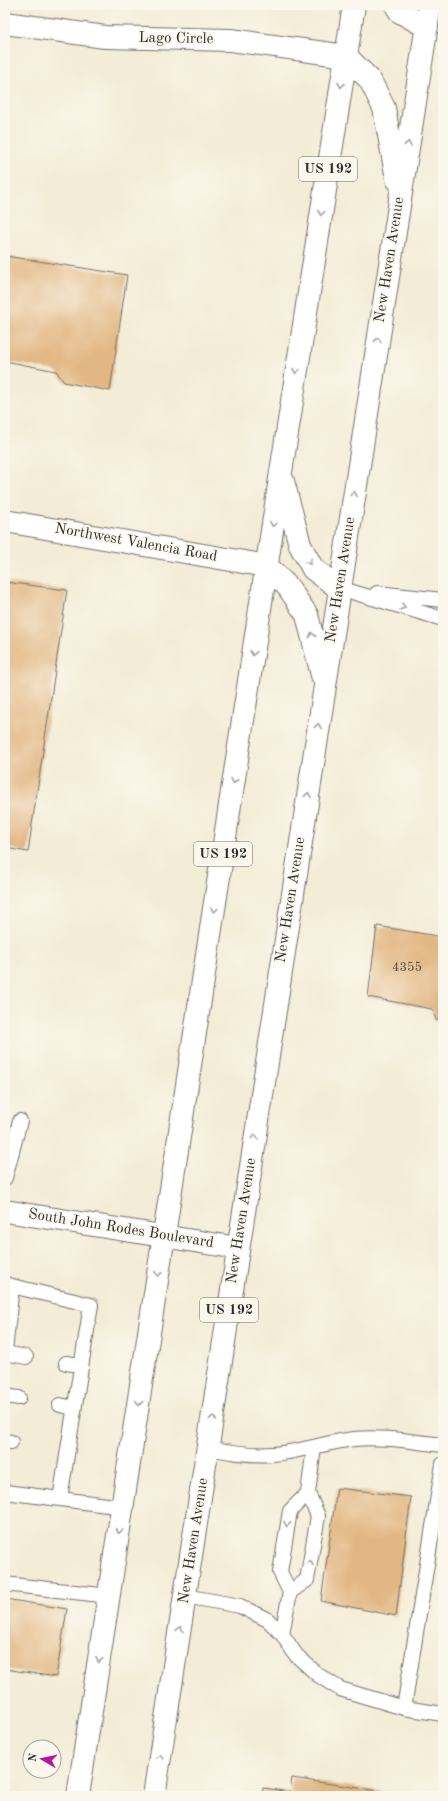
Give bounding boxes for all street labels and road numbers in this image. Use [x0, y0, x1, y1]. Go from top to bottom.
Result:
street label: Lago Circle [138, 31, 214, 47]
road number: US 192 [299, 157, 357, 181]
street label: New Haven Avenue [373, 196, 407, 324]
street label: New Haven Avenue [324, 516, 358, 644]
street label: Northwest Valencia Road [54, 521, 219, 565]
street label: New Haven Avenue [274, 836, 308, 964]
road number: US 192 [194, 842, 252, 866]
street label: New Haven Avenue [225, 1157, 259, 1285]
street label: South John Rodes Boulevard [27, 1207, 215, 1251]
road number: US 192 [200, 1298, 258, 1322]
street label: New Haven Avenue [177, 1477, 211, 1605]

